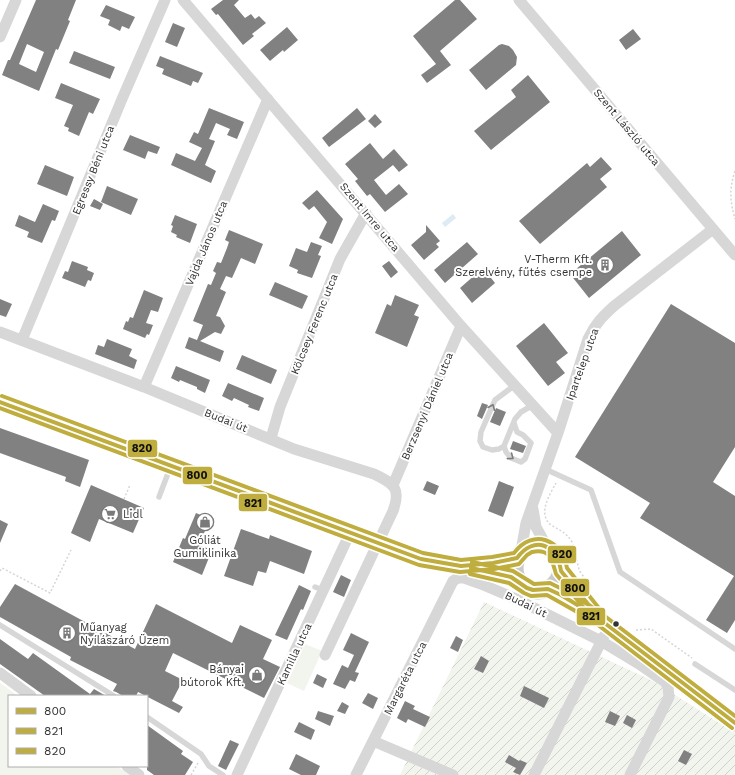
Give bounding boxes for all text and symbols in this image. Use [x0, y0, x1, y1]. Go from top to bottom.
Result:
street label: Szent László utca [591, 86, 663, 168]
street label: Egressy Béni utca [70, 124, 117, 217]
street label: Szent Imre utca [337, 180, 402, 254]
street label: Vajda János utca [183, 199, 230, 288]
place label: V-Therm Kft. Szerelvény, fűtés csempe [455, 253, 592, 279]
building icon: V-Therm Kft. Szerelvény, fűtés csempe [595, 255, 615, 275]
street label: Kölcsey Ferenc utca [288, 272, 341, 376]
street label: Ipartelep utca [563, 326, 602, 402]
street label: Berzsenyi Dániel utca [399, 350, 456, 462]
one-way arrow [487, 403, 495, 411]
street label: Budai út [202, 406, 250, 435]
line badge: 820 [127, 439, 158, 458]
text: 820 [132, 442, 152, 455]
one-way arrow [507, 452, 514, 459]
line badge: 800 [182, 466, 213, 485]
text: 800 [186, 469, 208, 482]
line badge: 821 [238, 493, 268, 512]
text: 821 [244, 497, 262, 510]
supermarket icon: Lidl [100, 504, 120, 524]
place label: Lidl [123, 508, 143, 521]
shop icon: Góliát Gumiklinika [195, 512, 215, 532]
place label: Góliát Gumiklinika [174, 534, 236, 560]
line badge: 820 [547, 545, 577, 564]
text: 820 [552, 548, 572, 561]
line badge: 800 [560, 578, 590, 597]
text: 800 [564, 582, 586, 595]
street label: Budai út [503, 589, 549, 620]
line badge: 821 [576, 607, 606, 626]
text: 821 [582, 610, 600, 623]
unlabelled marker [611, 619, 621, 629]
place label: Műanyag Nyílászáró Üzem [80, 621, 169, 647]
street label: Kamilla utca [274, 621, 314, 687]
building icon: Műanyag Nyílászáró Üzem [57, 623, 77, 643]
street label: Margaréta utca [381, 639, 430, 717]
place label: Bányai bútorok Kft. [180, 663, 244, 689]
shop icon: Bányai bútorok Kft. [247, 665, 267, 685]
legend [8, 695, 148, 767]
text: 800 [44, 704, 66, 718]
text: 821 [44, 724, 63, 738]
text: 820 [44, 744, 66, 758]

